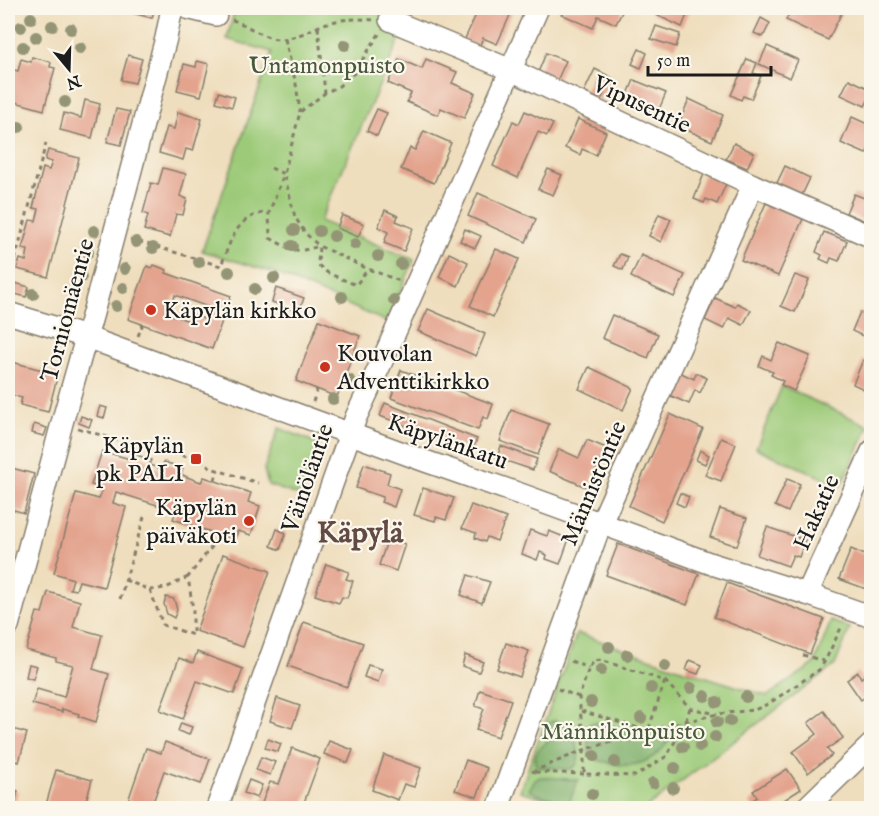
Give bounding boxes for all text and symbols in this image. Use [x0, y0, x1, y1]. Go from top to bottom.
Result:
north arrow [39, 39, 99, 99]
scale bar [648, 39, 771, 77]
text: 50 m [657, 50, 690, 73]
park label: Untamonpuisto [249, 51, 405, 82]
text: N [63, 69, 84, 93]
street label: Vipusentie [586, 69, 696, 142]
street label: Torniomäentie [34, 235, 102, 386]
place label: Käpylän kirkko [163, 296, 316, 327]
marker: Käpylän kirkko [144, 303, 158, 317]
place label: Kouvolan Adventtikirkko [336, 339, 489, 398]
marker: Kouvolan Adventtikirkko [318, 360, 332, 374]
street label: Käpylänkatu [383, 407, 512, 478]
street label: Männistöntie [554, 416, 635, 551]
street label: Väinöläntie [275, 420, 342, 538]
place label: Käpylän pk PALI [96, 431, 184, 490]
marker: Käpylän pk PALI [189, 452, 203, 466]
street label: Hakatie [787, 470, 848, 555]
place label: Käpylän päiväkoti [146, 493, 237, 552]
marker: Käpylän päiväkoti [242, 514, 256, 528]
district label: Käpylä [317, 515, 404, 553]
park label: Männikönpuisto [541, 717, 705, 748]

